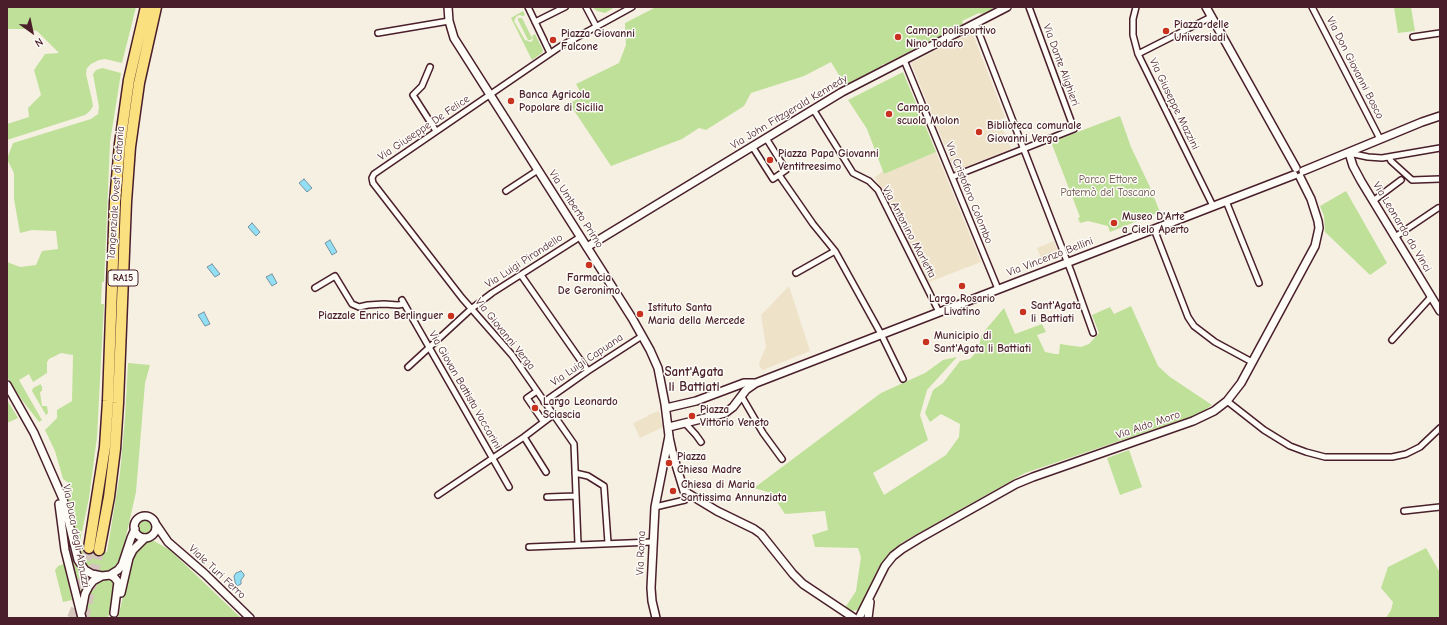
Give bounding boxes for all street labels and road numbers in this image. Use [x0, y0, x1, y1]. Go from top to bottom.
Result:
street label: Via Don Giovanni Bosco [1323, 15, 1387, 121]
street label: Via Dante Alighieri [1040, 22, 1082, 108]
street label: Via Giuseppe Mazzini [1146, 56, 1202, 152]
street label: Via John Fitzgerald Kennedy [728, 72, 850, 152]
street label: Via Giuseppe De Felice [376, 92, 472, 164]
street label: Tangenziale Ovest di Catania [105, 126, 127, 260]
street label: Via Cristoforo Colombo [943, 140, 995, 246]
street label: Via Umberto Primo [546, 167, 606, 251]
street label: Via Leonardo da Vinci [1370, 179, 1434, 275]
street label: Via Antonino Marletta [879, 184, 939, 280]
street label: Via Luigi Pirandello [483, 231, 565, 291]
street label: Via Vincenzo Bellini [1005, 234, 1095, 280]
road number: RA15 [108, 270, 138, 286]
street label: Via Giovanni Verga [472, 295, 538, 373]
street label: Via Giovan Battista Vaccarini [426, 329, 504, 451]
street label: Via Luigi Capuana [548, 331, 626, 389]
street label: Via Aldo Moro [1114, 408, 1182, 442]
street label: Via Duca degli Abruzzi [60, 483, 92, 589]
street label: Via Roma [634, 530, 648, 576]
street label: Viale Turi Ferro [186, 542, 248, 602]

